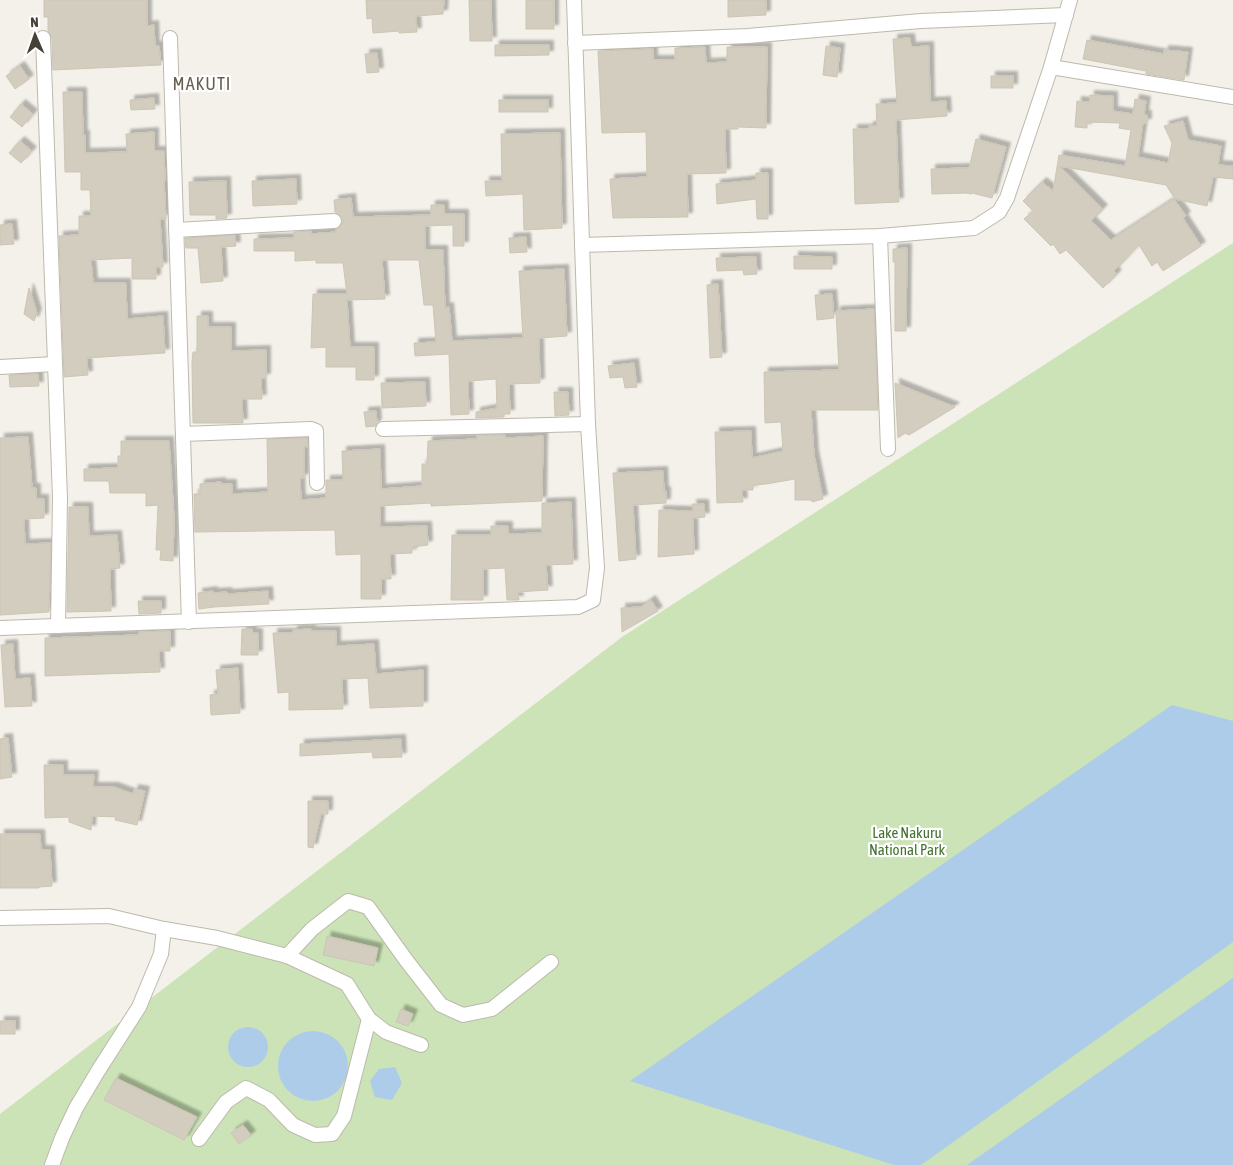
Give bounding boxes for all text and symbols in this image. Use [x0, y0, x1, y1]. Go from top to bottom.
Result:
north arrow [10, 10, 60, 60]
text: N [30, 14, 39, 30]
district label: MAKUTI [173, 73, 231, 94]
park label: Lake Nakuru National Park [869, 824, 945, 858]

